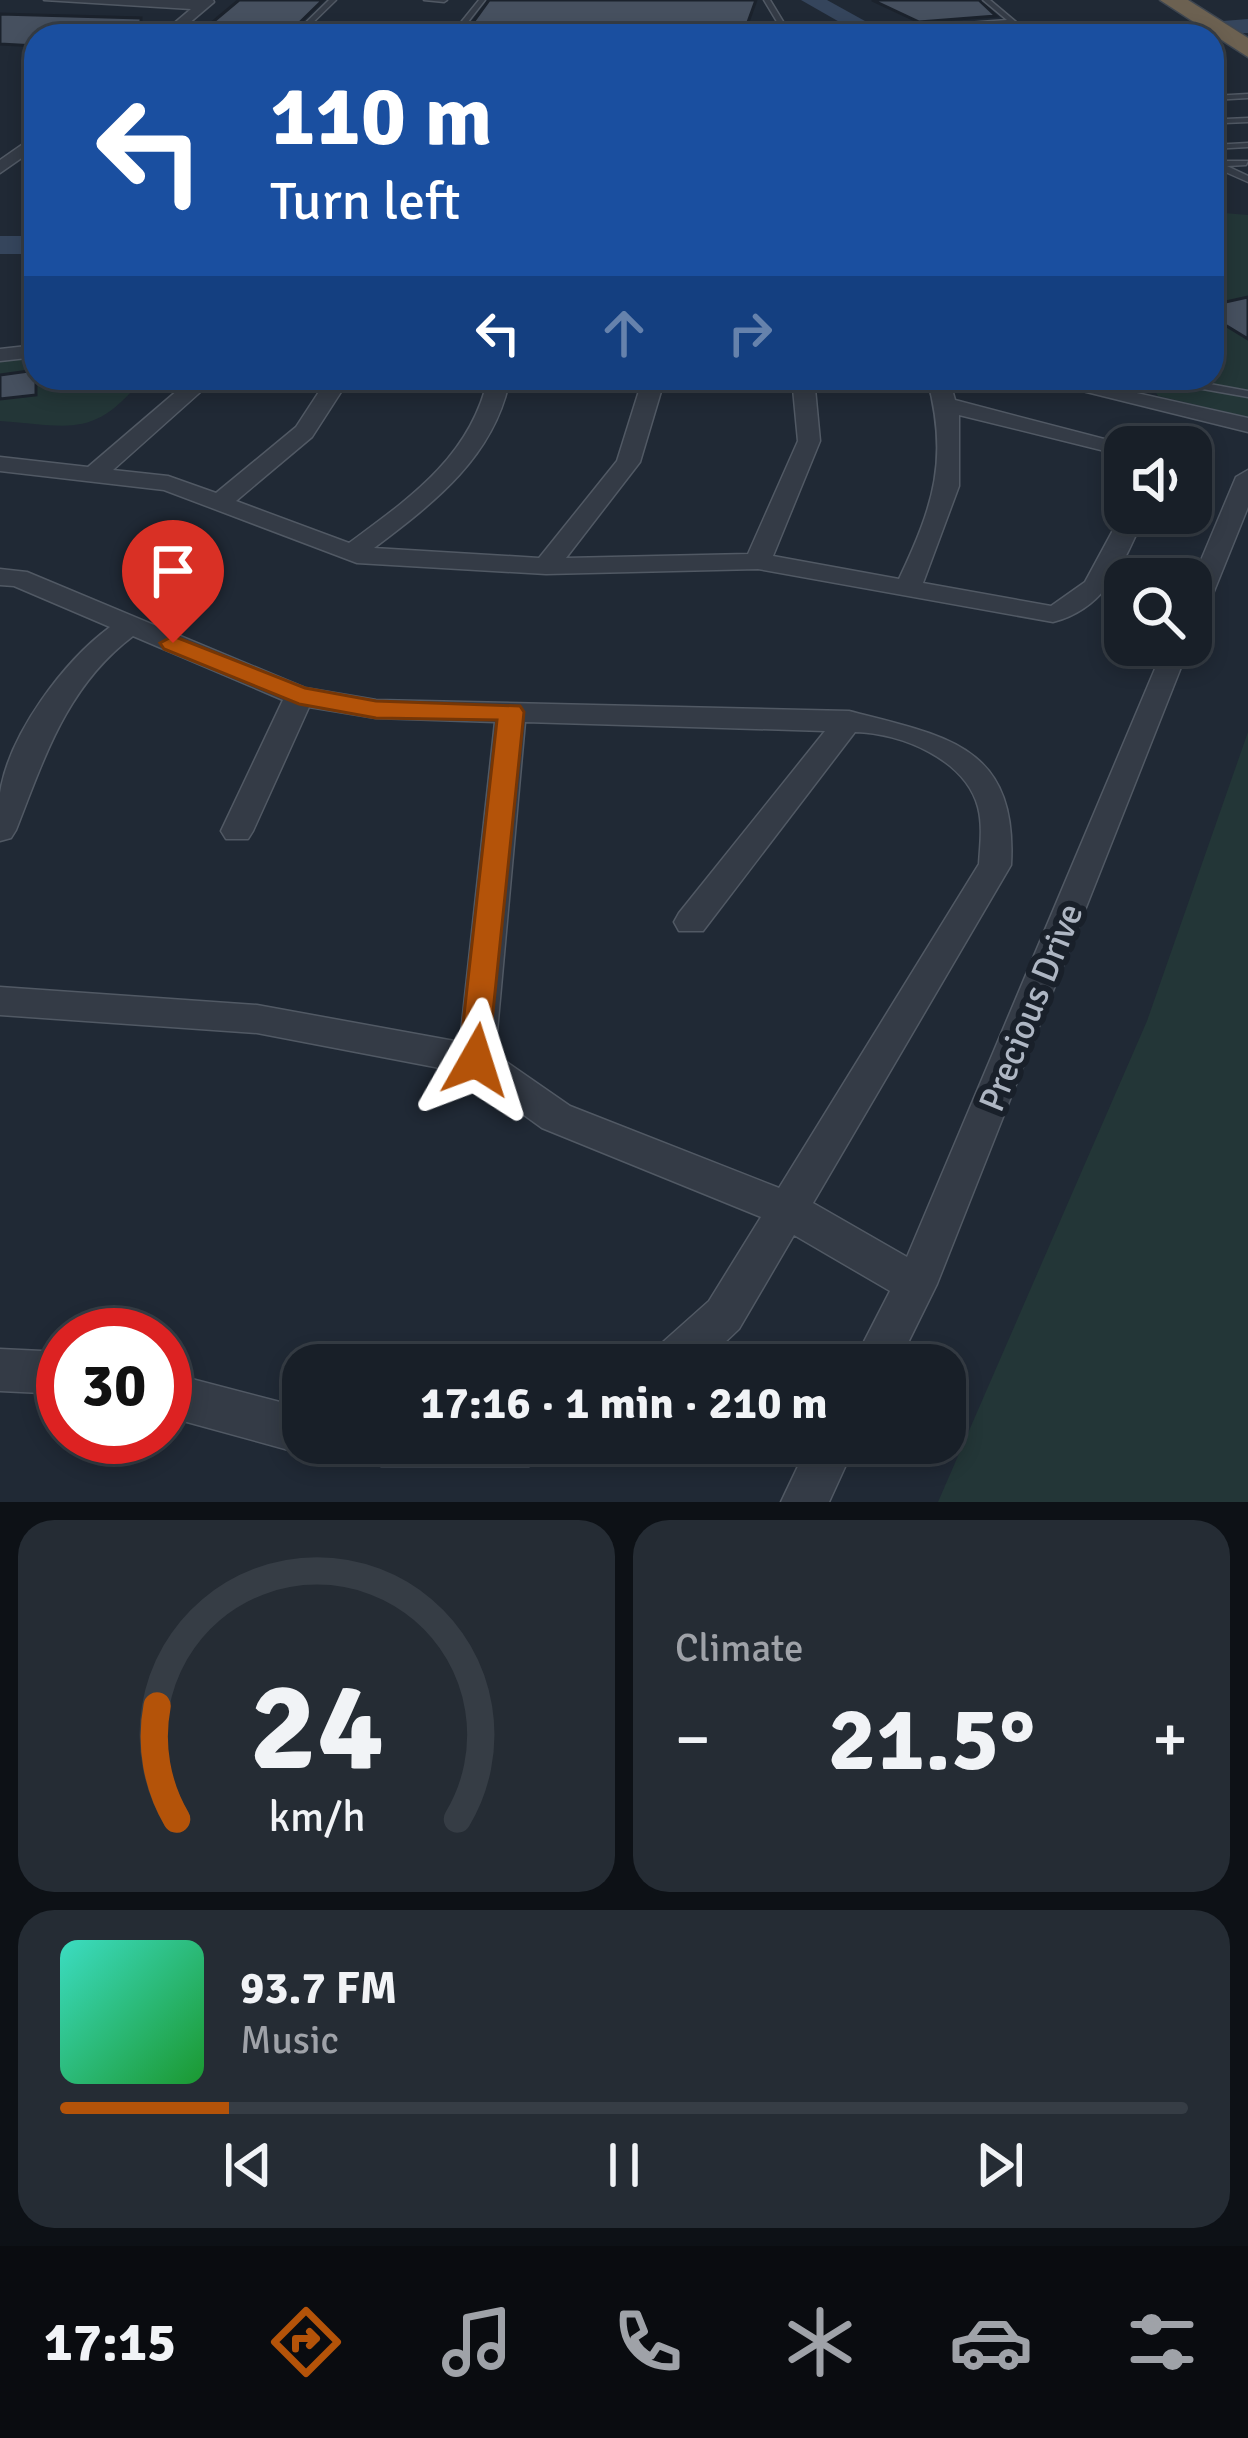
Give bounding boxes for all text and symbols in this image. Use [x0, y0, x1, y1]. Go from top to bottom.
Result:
text: 110 m [270, 65, 492, 169]
icon: left [72, 72, 228, 228]
text: Turn left [270, 168, 460, 235]
icon: left [465, 300, 531, 366]
icon: ahead [591, 300, 657, 366]
icon: right [717, 300, 783, 366]
map controls [1104, 426, 1212, 666]
button: sound [1104, 426, 1212, 534]
pin [122, 520, 224, 643]
icon: arrive [140, 538, 206, 604]
button: search [1104, 558, 1212, 666]
street label: Precious Drive [969, 897, 1093, 1118]
position arrow [413, 997, 539, 1123]
speed limit sign: 30 [36, 1308, 192, 1464]
text: 17:16 · 1 min · 210 m [420, 1376, 828, 1431]
text: Climate [675, 1624, 804, 1672]
text: 24 [249, 1651, 384, 1804]
text: 21.5° [828, 1684, 1035, 1795]
text: − [675, 1699, 711, 1780]
text: + [1152, 1699, 1188, 1780]
text: km/h [268, 1791, 365, 1844]
text: 93.7 FM [240, 1961, 397, 2016]
text: Music [240, 2016, 339, 2064]
icon: previous [215, 2132, 281, 2198]
icon: pause [591, 2132, 657, 2198]
icon: next [967, 2132, 1033, 2198]
icon: directions [264, 2300, 348, 2384]
icon: music [435, 2300, 519, 2384]
icon: phone [606, 2300, 690, 2384]
icon: climate [778, 2300, 862, 2384]
icon: car [949, 2300, 1033, 2384]
icon: filters [1120, 2300, 1204, 2384]
text: 17:15 [44, 2309, 176, 2376]

